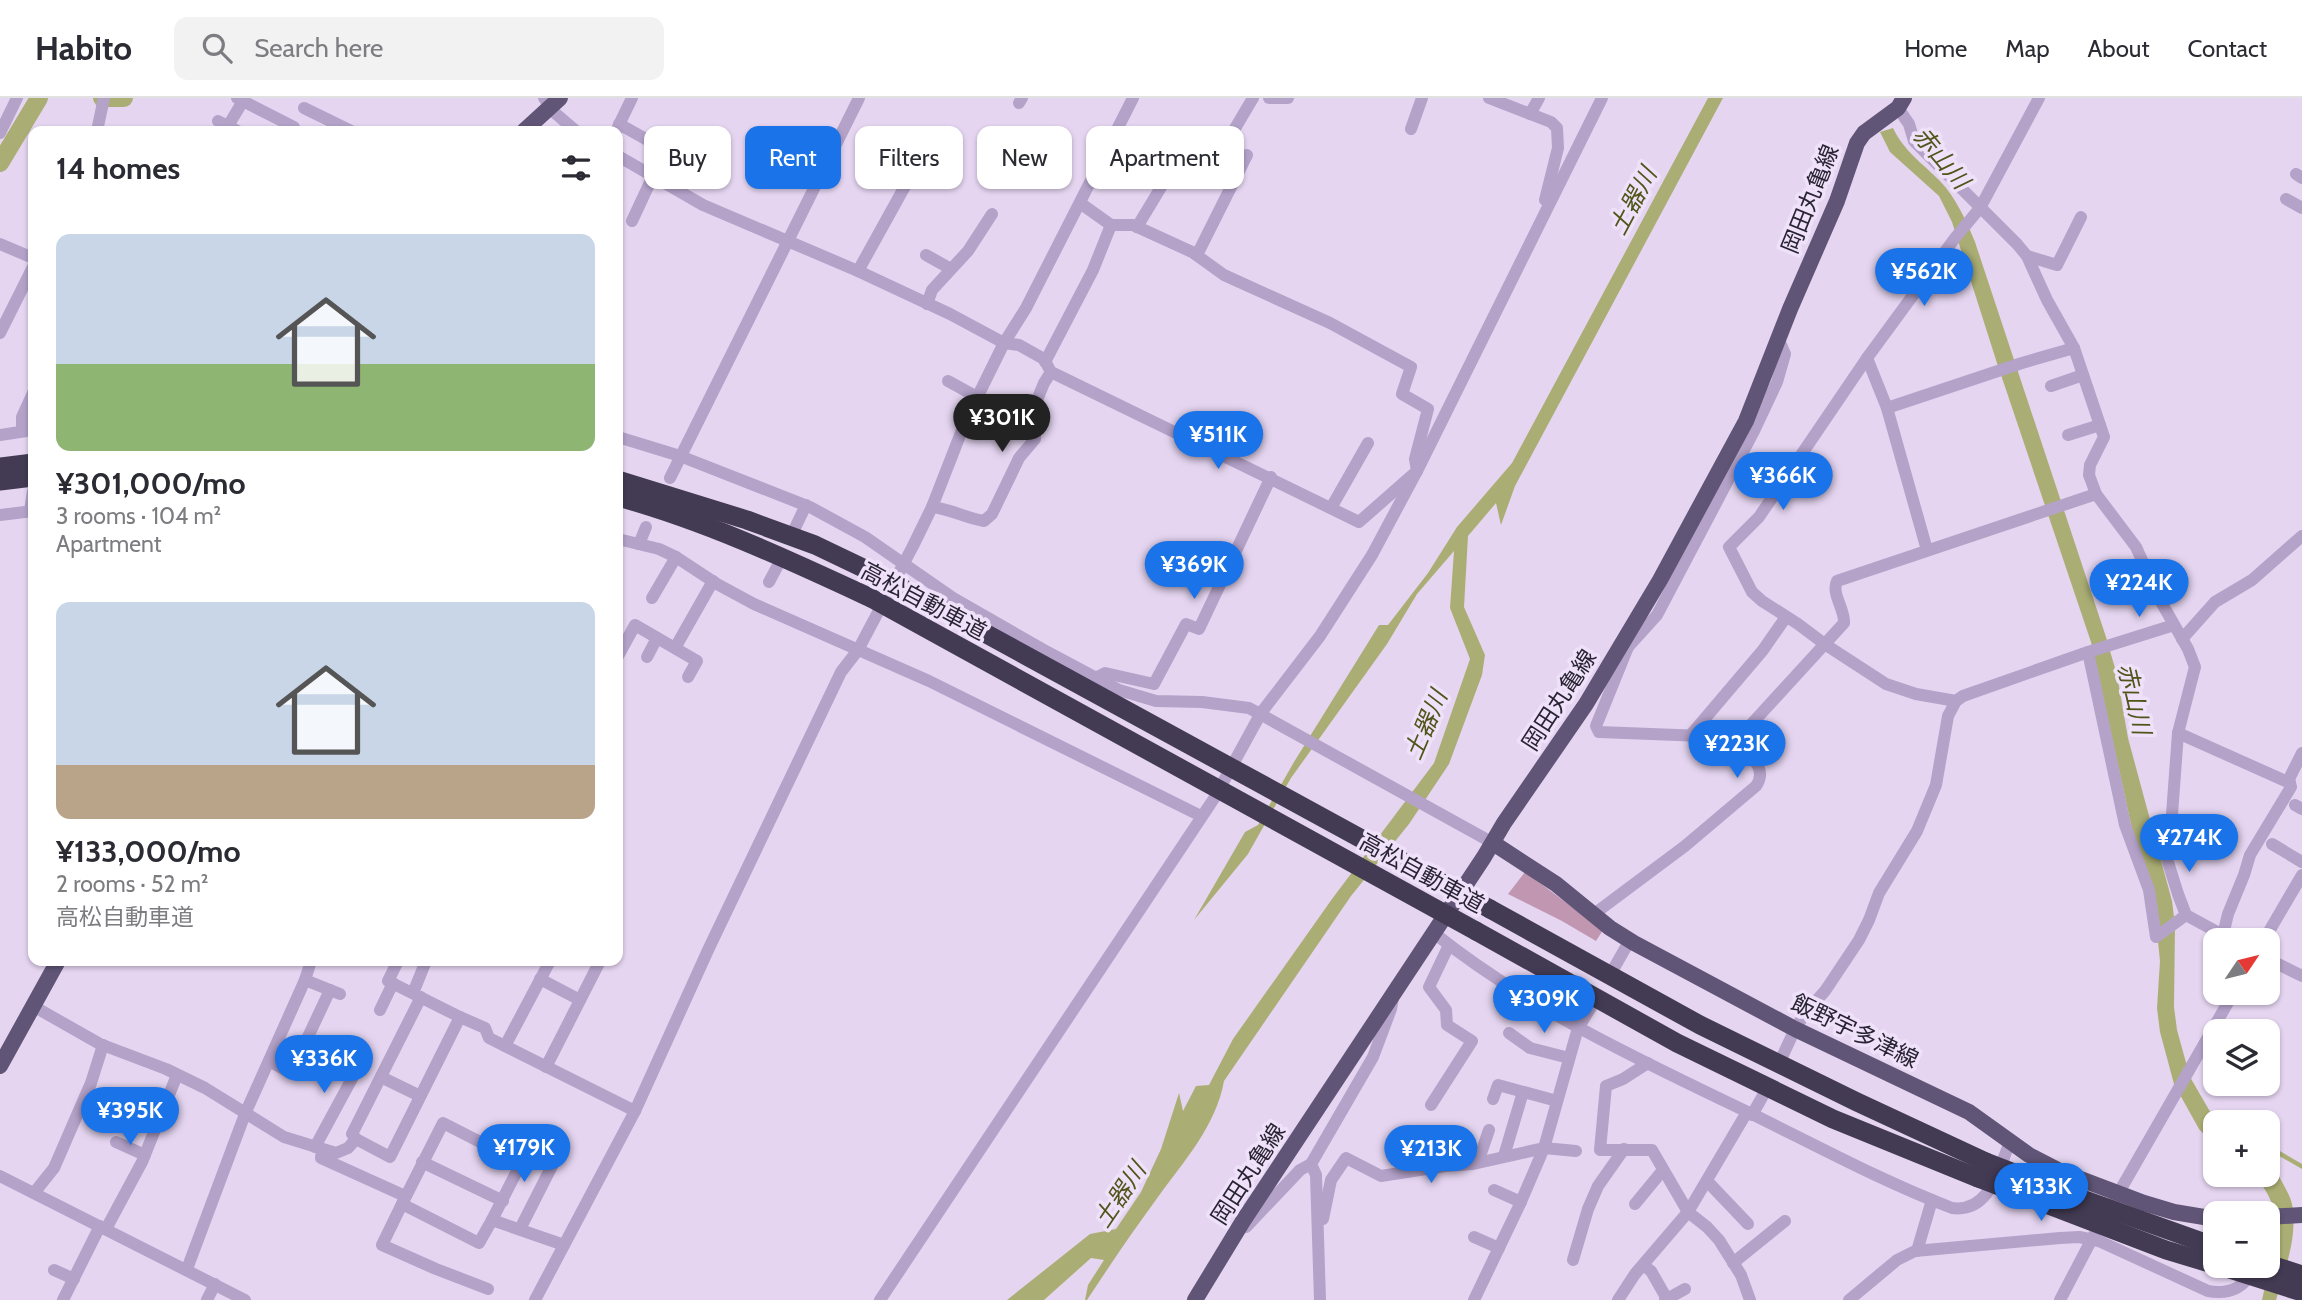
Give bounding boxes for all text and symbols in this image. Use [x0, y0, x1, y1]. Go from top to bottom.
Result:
search box [174, 17, 664, 80]
text: Habito [35, 28, 132, 68]
icon: search [198, 29, 236, 67]
text: Search here [254, 32, 383, 64]
text: Home [1904, 34, 1967, 63]
text: Map [2005, 34, 2050, 63]
text: About [2088, 34, 2150, 63]
text: Contact [2188, 34, 2267, 63]
water label: 赤山川 [1907, 121, 1978, 197]
chip: Buy [644, 126, 731, 189]
chip: Rent [745, 126, 841, 189]
chip: Filters [855, 126, 963, 189]
chip: New [977, 126, 1072, 189]
chip: Apartment [1086, 126, 1244, 189]
street label: 岡田丸亀線 [1775, 140, 1845, 258]
icon: filters [557, 149, 595, 187]
text: 14 homes [56, 150, 180, 187]
water label: 土器川 [1603, 160, 1664, 239]
pin: ¥562K [1875, 248, 1973, 308]
text: ¥562K [1891, 257, 1957, 285]
icon: home [263, 279, 389, 405]
pin: ¥301K [953, 394, 1051, 454]
text: ¥301K [969, 403, 1035, 431]
pin: ¥511K [1169, 412, 1267, 471]
text: ¥511K [1189, 420, 1247, 448]
pin: ¥366K [1734, 452, 1832, 512]
text: ¥366K [1750, 461, 1816, 489]
text: ¥301,000/mo [56, 465, 246, 502]
text: 3 rooms · 104 m² [56, 502, 221, 530]
text: Apartment [56, 530, 161, 558]
pin: ¥369K [1145, 542, 1243, 601]
text: ¥369K [1161, 550, 1227, 578]
street label: 高松自動車道 [857, 556, 991, 646]
pin: ¥224K [2090, 560, 2188, 619]
text: ¥224K [2106, 568, 2172, 596]
street label: 岡田丸亀線 [1516, 644, 1602, 756]
icon: home [263, 647, 389, 773]
water label: 赤山川 [2112, 661, 2157, 740]
water label: 土器川 [1398, 683, 1454, 764]
pin: ¥223K [1688, 720, 1786, 780]
text: ¥223K [1704, 729, 1770, 757]
pin: ¥274K [2140, 814, 2238, 874]
text: ¥274K [2156, 823, 2222, 851]
street label: 高松自動車道 [1355, 827, 1489, 919]
text: ¥133,000/mo [56, 833, 241, 870]
text: 2 rooms · 52 m² [56, 870, 209, 898]
text: 高松自動車道 [56, 903, 194, 931]
north arrow [2203, 928, 2280, 1004]
map controls [2203, 928, 2280, 1278]
pin: ¥309K [1495, 976, 1593, 1035]
text: ¥309K [1509, 984, 1579, 1012]
street label: 飯野宇多津線 [1787, 988, 1923, 1074]
button: layers [2203, 1019, 2280, 1096]
pin: ¥336K [275, 1035, 373, 1095]
text: ¥336K [291, 1044, 357, 1072]
pin: ¥395K [81, 1088, 179, 1147]
text: ¥395K [97, 1096, 163, 1124]
button: + [2203, 1110, 2280, 1187]
street label: 岡田丸亀線 [1205, 1118, 1291, 1230]
pin: ¥179K [475, 1124, 573, 1184]
pin: ¥213K [1382, 1126, 1480, 1185]
text: ¥179K [493, 1133, 555, 1161]
text: ¥213K [1400, 1134, 1462, 1162]
water label: 土器川 [1087, 1154, 1153, 1233]
pin: ¥133K [1992, 1164, 2090, 1223]
text: ¥133K [2010, 1172, 2072, 1200]
button: − [2203, 1201, 2280, 1278]

